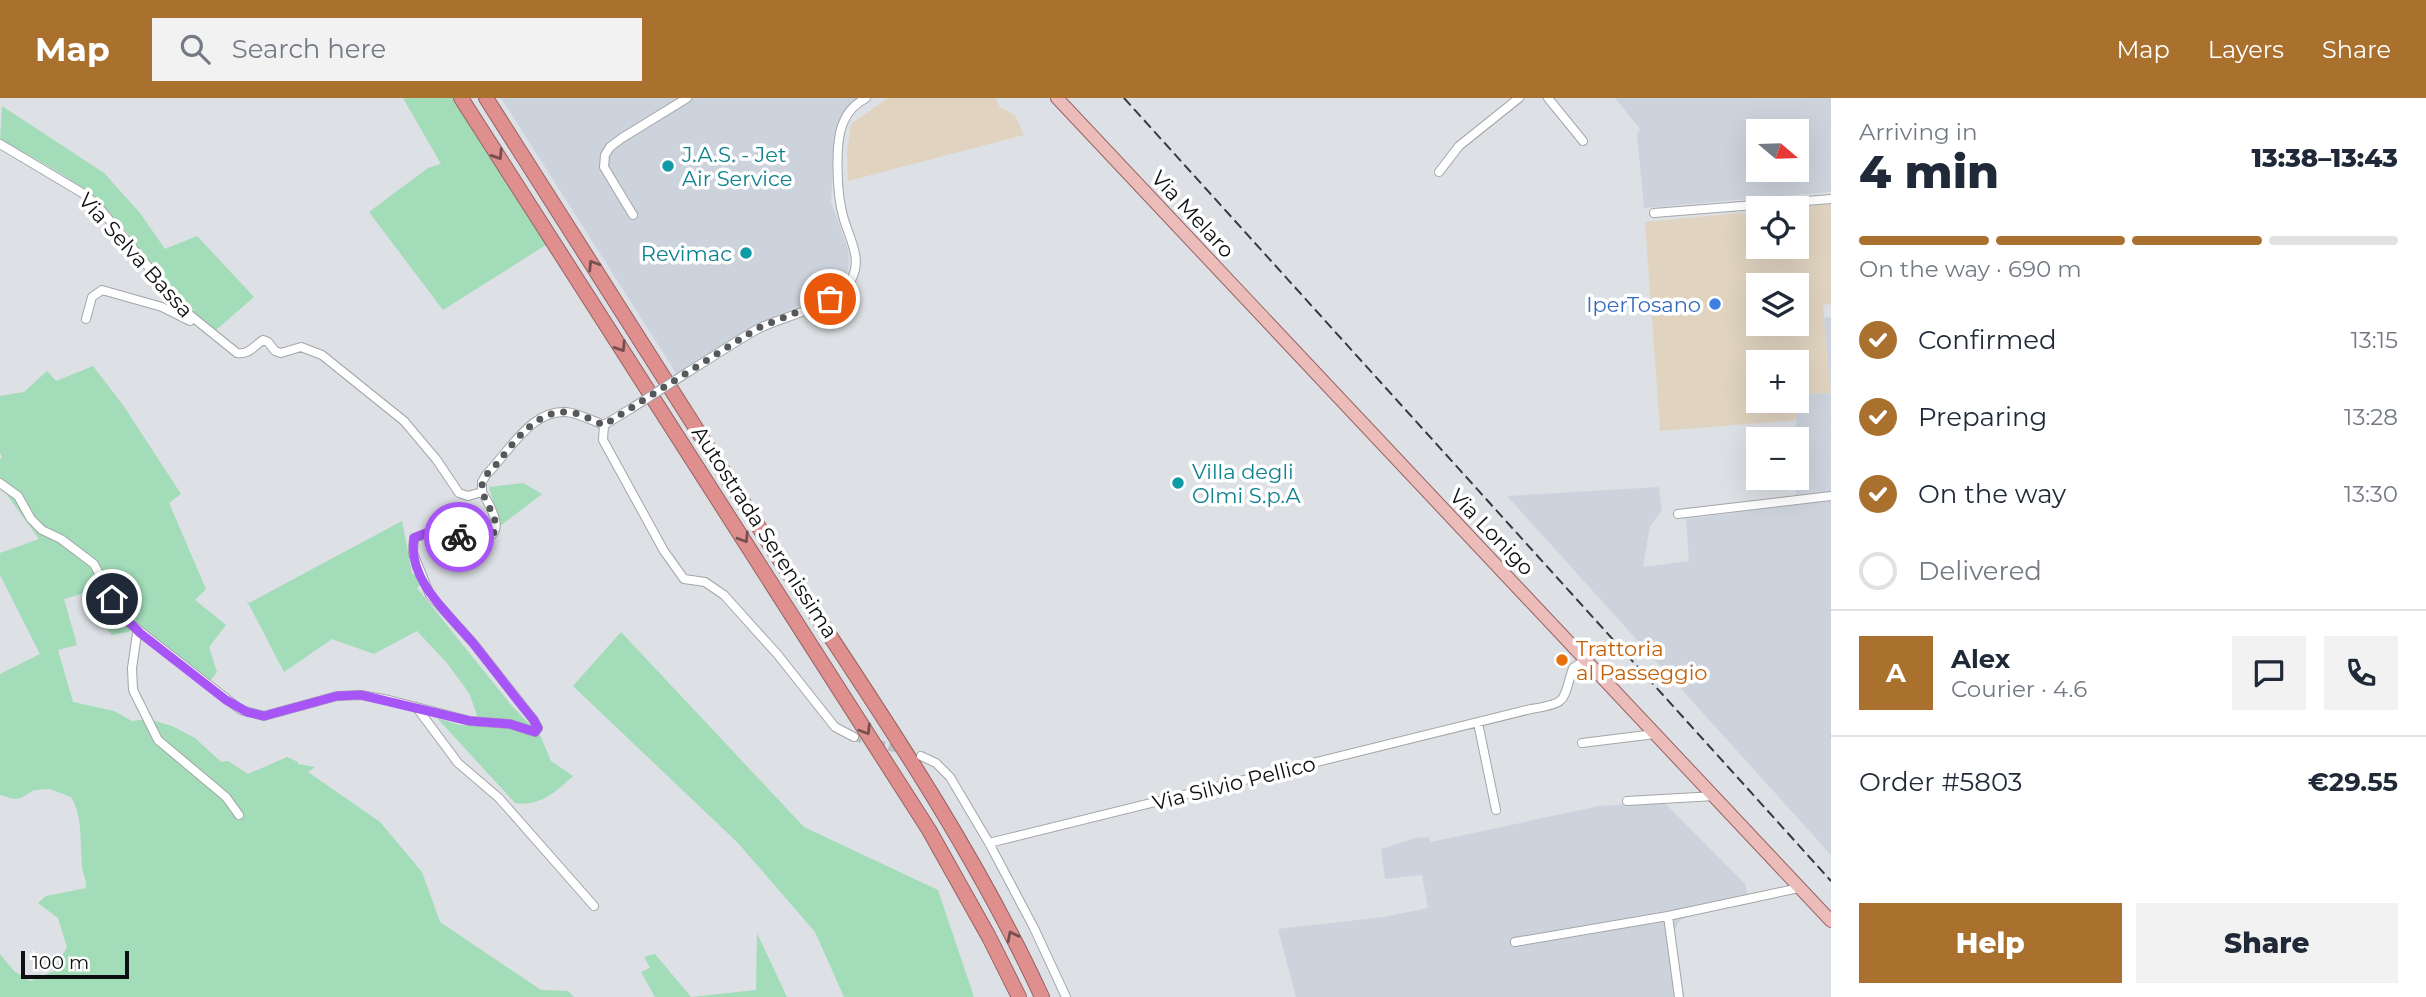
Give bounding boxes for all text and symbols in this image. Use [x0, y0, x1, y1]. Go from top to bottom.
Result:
search box [152, 18, 642, 81]
text: Map [35, 29, 110, 69]
icon: search [176, 30, 214, 68]
text: Search here [232, 33, 386, 65]
text: Map [2116, 35, 2170, 64]
text: Layers [2208, 35, 2284, 64]
text: Share [2322, 35, 2391, 64]
text: Arriving in [1859, 118, 1978, 146]
north arrow [1746, 119, 1810, 182]
map controls [1746, 119, 1809, 490]
place label: J.A.S. - Jet Air Service [681, 142, 792, 191]
text: 13:38–13:43 [2252, 142, 2398, 174]
text: 4 min [1859, 143, 1999, 200]
one-way arrow [490, 148, 503, 161]
marker: J.A.S. - Jet Air Service [660, 158, 676, 174]
street label: Via Melaro [1146, 165, 1240, 263]
street label: Via Selva Bassa [73, 188, 199, 322]
button: locate [1746, 196, 1809, 259]
place label: Revimac [641, 241, 732, 266]
marker: Revimac [738, 245, 754, 261]
text: On the way · 690 m [1859, 255, 2082, 283]
one-way arrow [588, 260, 601, 273]
pin [800, 269, 860, 329]
button: layers [1746, 273, 1809, 336]
icon: bag [811, 280, 849, 318]
place label: IperTosano [1586, 292, 1701, 317]
marker: IperTosano [1707, 296, 1723, 312]
icon: check [1859, 321, 1897, 359]
text: Confirmed [1918, 324, 2057, 356]
text: 13:15 [2351, 326, 2398, 354]
one-way arrow [613, 339, 626, 352]
button: + [1746, 350, 1809, 413]
icon: check [1859, 398, 1897, 436]
text: Preparing [1918, 401, 2047, 433]
text: 13:28 [2344, 403, 2398, 431]
street label: Autostrada Serenissima [687, 421, 843, 643]
button: − [1746, 427, 1809, 490]
place label: Villa degli Olmi S.p.A [1192, 459, 1302, 508]
marker: Villa degli Olmi S.p.A [1170, 475, 1186, 491]
icon: check [1859, 475, 1897, 513]
text: On the way [1918, 478, 2066, 510]
text: 13:30 [2344, 480, 2398, 508]
street label: Via Lonigo [1445, 484, 1539, 580]
courier [424, 502, 494, 572]
icon: bike [440, 518, 478, 556]
one-way arrow [735, 531, 748, 544]
text: Delivered [1918, 555, 2042, 587]
pin [82, 569, 142, 629]
icon: home [93, 580, 131, 618]
place label: Trattoria al Passeggio [1576, 636, 1707, 685]
button: chat [2232, 636, 2306, 710]
button: phone [2324, 636, 2398, 710]
text: Alex [1951, 643, 2010, 675]
marker: Trattoria al Passeggio [1554, 652, 1570, 668]
text: A [1886, 657, 1906, 689]
text: Courier · 4.6 [1951, 675, 2087, 703]
one-way arrow [858, 723, 871, 736]
street label: Via Silvio Pellico [1150, 751, 1318, 815]
text: Order #5803 [1859, 766, 2023, 798]
text: €29.55 [2308, 766, 2398, 798]
button: Help [1859, 903, 2122, 983]
button: Share [2136, 903, 2398, 983]
one-way arrow [1006, 931, 1020, 943]
scale bar [21, 948, 130, 980]
text: 100 m [32, 951, 89, 974]

